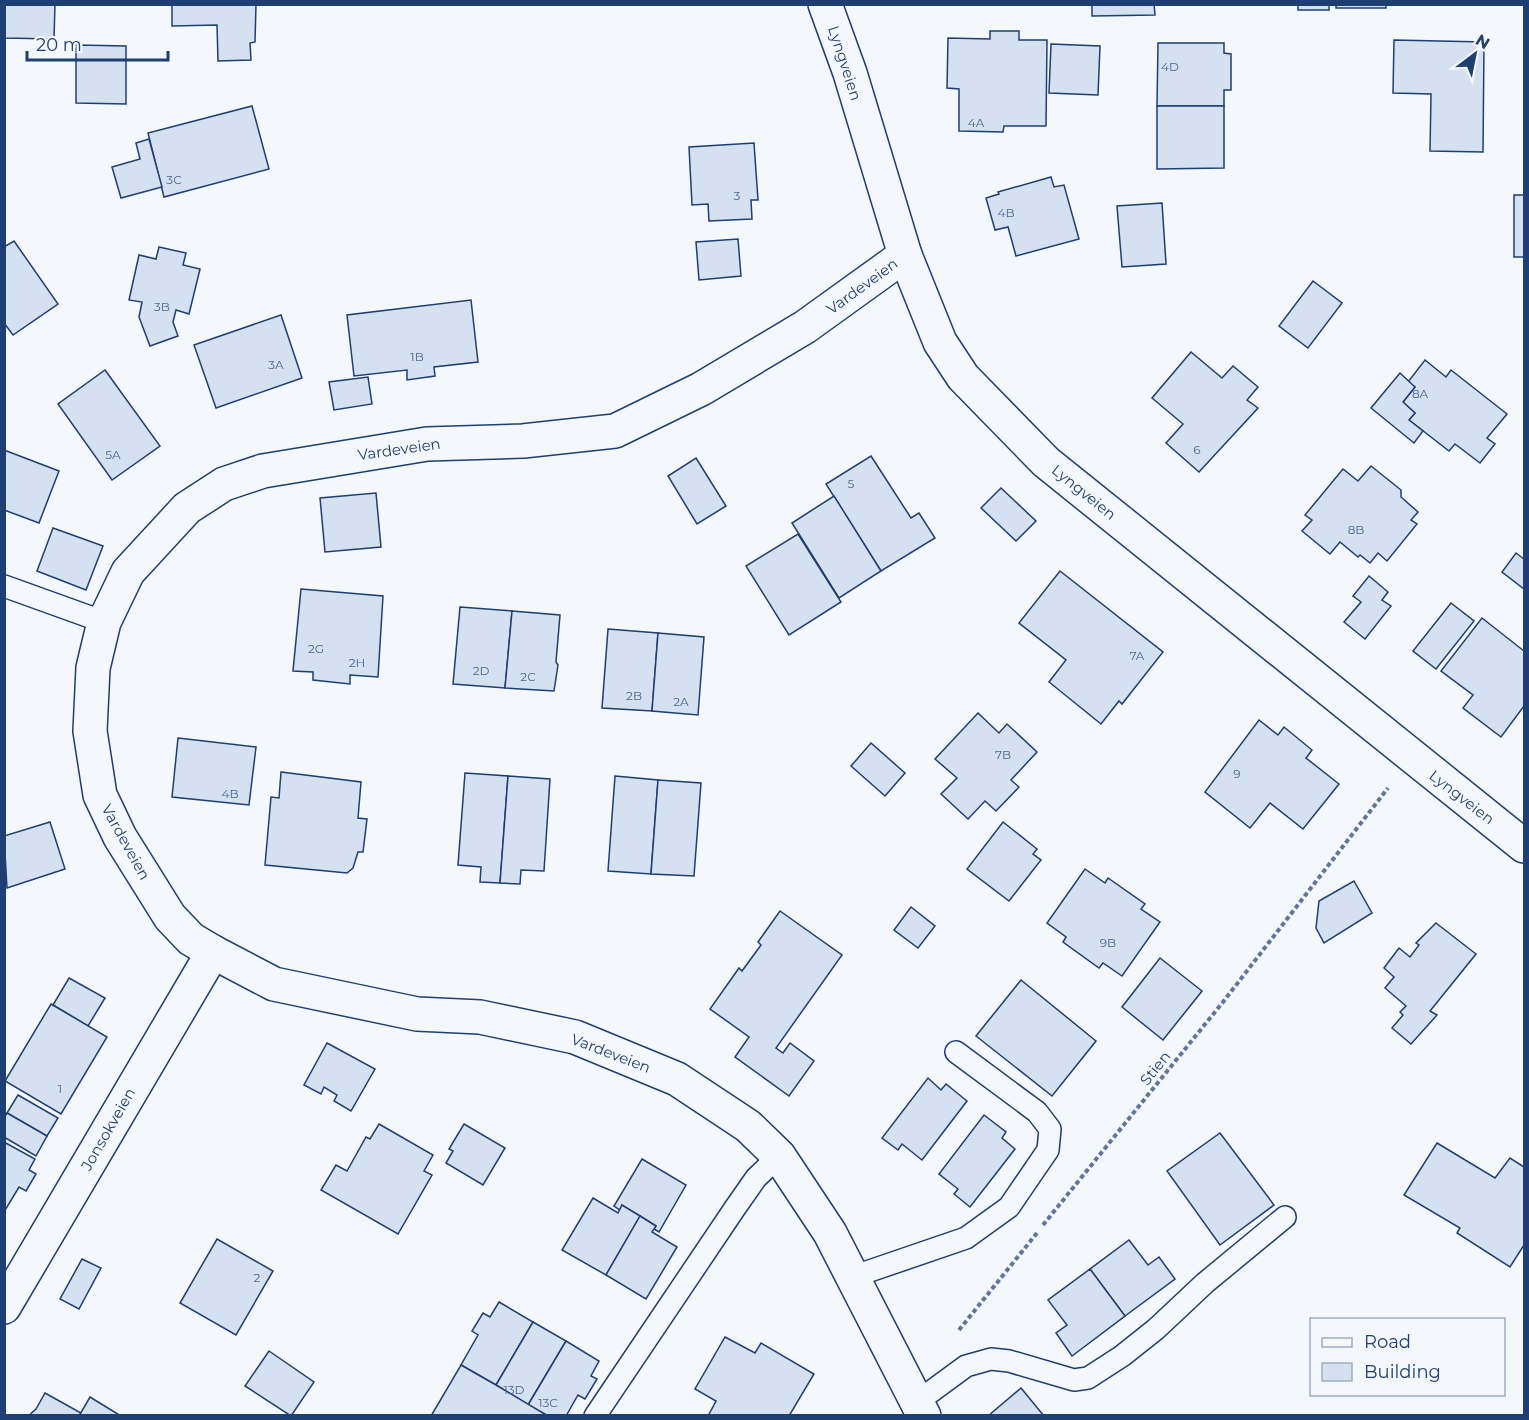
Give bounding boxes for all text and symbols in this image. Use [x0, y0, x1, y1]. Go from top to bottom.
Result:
street label: Lyngveien [824, 23, 866, 103]
scale bar [27, 24, 168, 62]
north arrow [1445, 24, 1505, 84]
text: N [1472, 30, 1493, 53]
text: 20 m [36, 34, 82, 56]
house number: 4D [1161, 59, 1179, 74]
house number: 4A [968, 115, 985, 130]
house number: 3C [166, 172, 182, 187]
house number: 3 [734, 188, 741, 203]
house number: 4B [998, 205, 1014, 220]
street label: Vardeveien [823, 254, 901, 318]
house number: 3B [154, 299, 170, 314]
house number: 1B [410, 349, 424, 364]
house number: 3A [268, 357, 284, 372]
house number: 8A [1412, 386, 1428, 401]
street label: Vardeveien [356, 434, 442, 464]
house number: 6 [1193, 442, 1201, 457]
house number: 5A [105, 447, 121, 462]
street label: Lyngveien [1048, 460, 1120, 524]
house number: 5 [848, 476, 855, 491]
house number: 8B [1348, 522, 1364, 537]
house number: 2G [308, 641, 324, 656]
house number: 7A [1130, 648, 1145, 663]
house number: 2H [349, 655, 365, 670]
house number: 2D [473, 663, 489, 678]
house number: 2C [520, 669, 536, 684]
house number: 2B [626, 688, 642, 703]
house number: 2A [673, 694, 689, 709]
house number: 7B [995, 747, 1011, 762]
house number: 9 [1233, 766, 1241, 781]
street label: Lyngveien [1426, 766, 1498, 828]
house number: 4B [222, 786, 238, 801]
street label: Vardeveien [97, 801, 155, 883]
house number: 9B [1100, 935, 1116, 950]
street label: Vardeveien [569, 1029, 653, 1077]
street label: Stien [1135, 1047, 1175, 1089]
house number: 1 [58, 1081, 62, 1096]
street label: Jonsokveien [76, 1084, 139, 1175]
house number: 2 [254, 1270, 261, 1285]
legend [1310, 1318, 1505, 1396]
text: Road [1364, 1331, 1411, 1353]
text: Building [1364, 1361, 1441, 1383]
house number: 13D [503, 1382, 525, 1397]
house number: 13C [538, 1395, 558, 1410]

